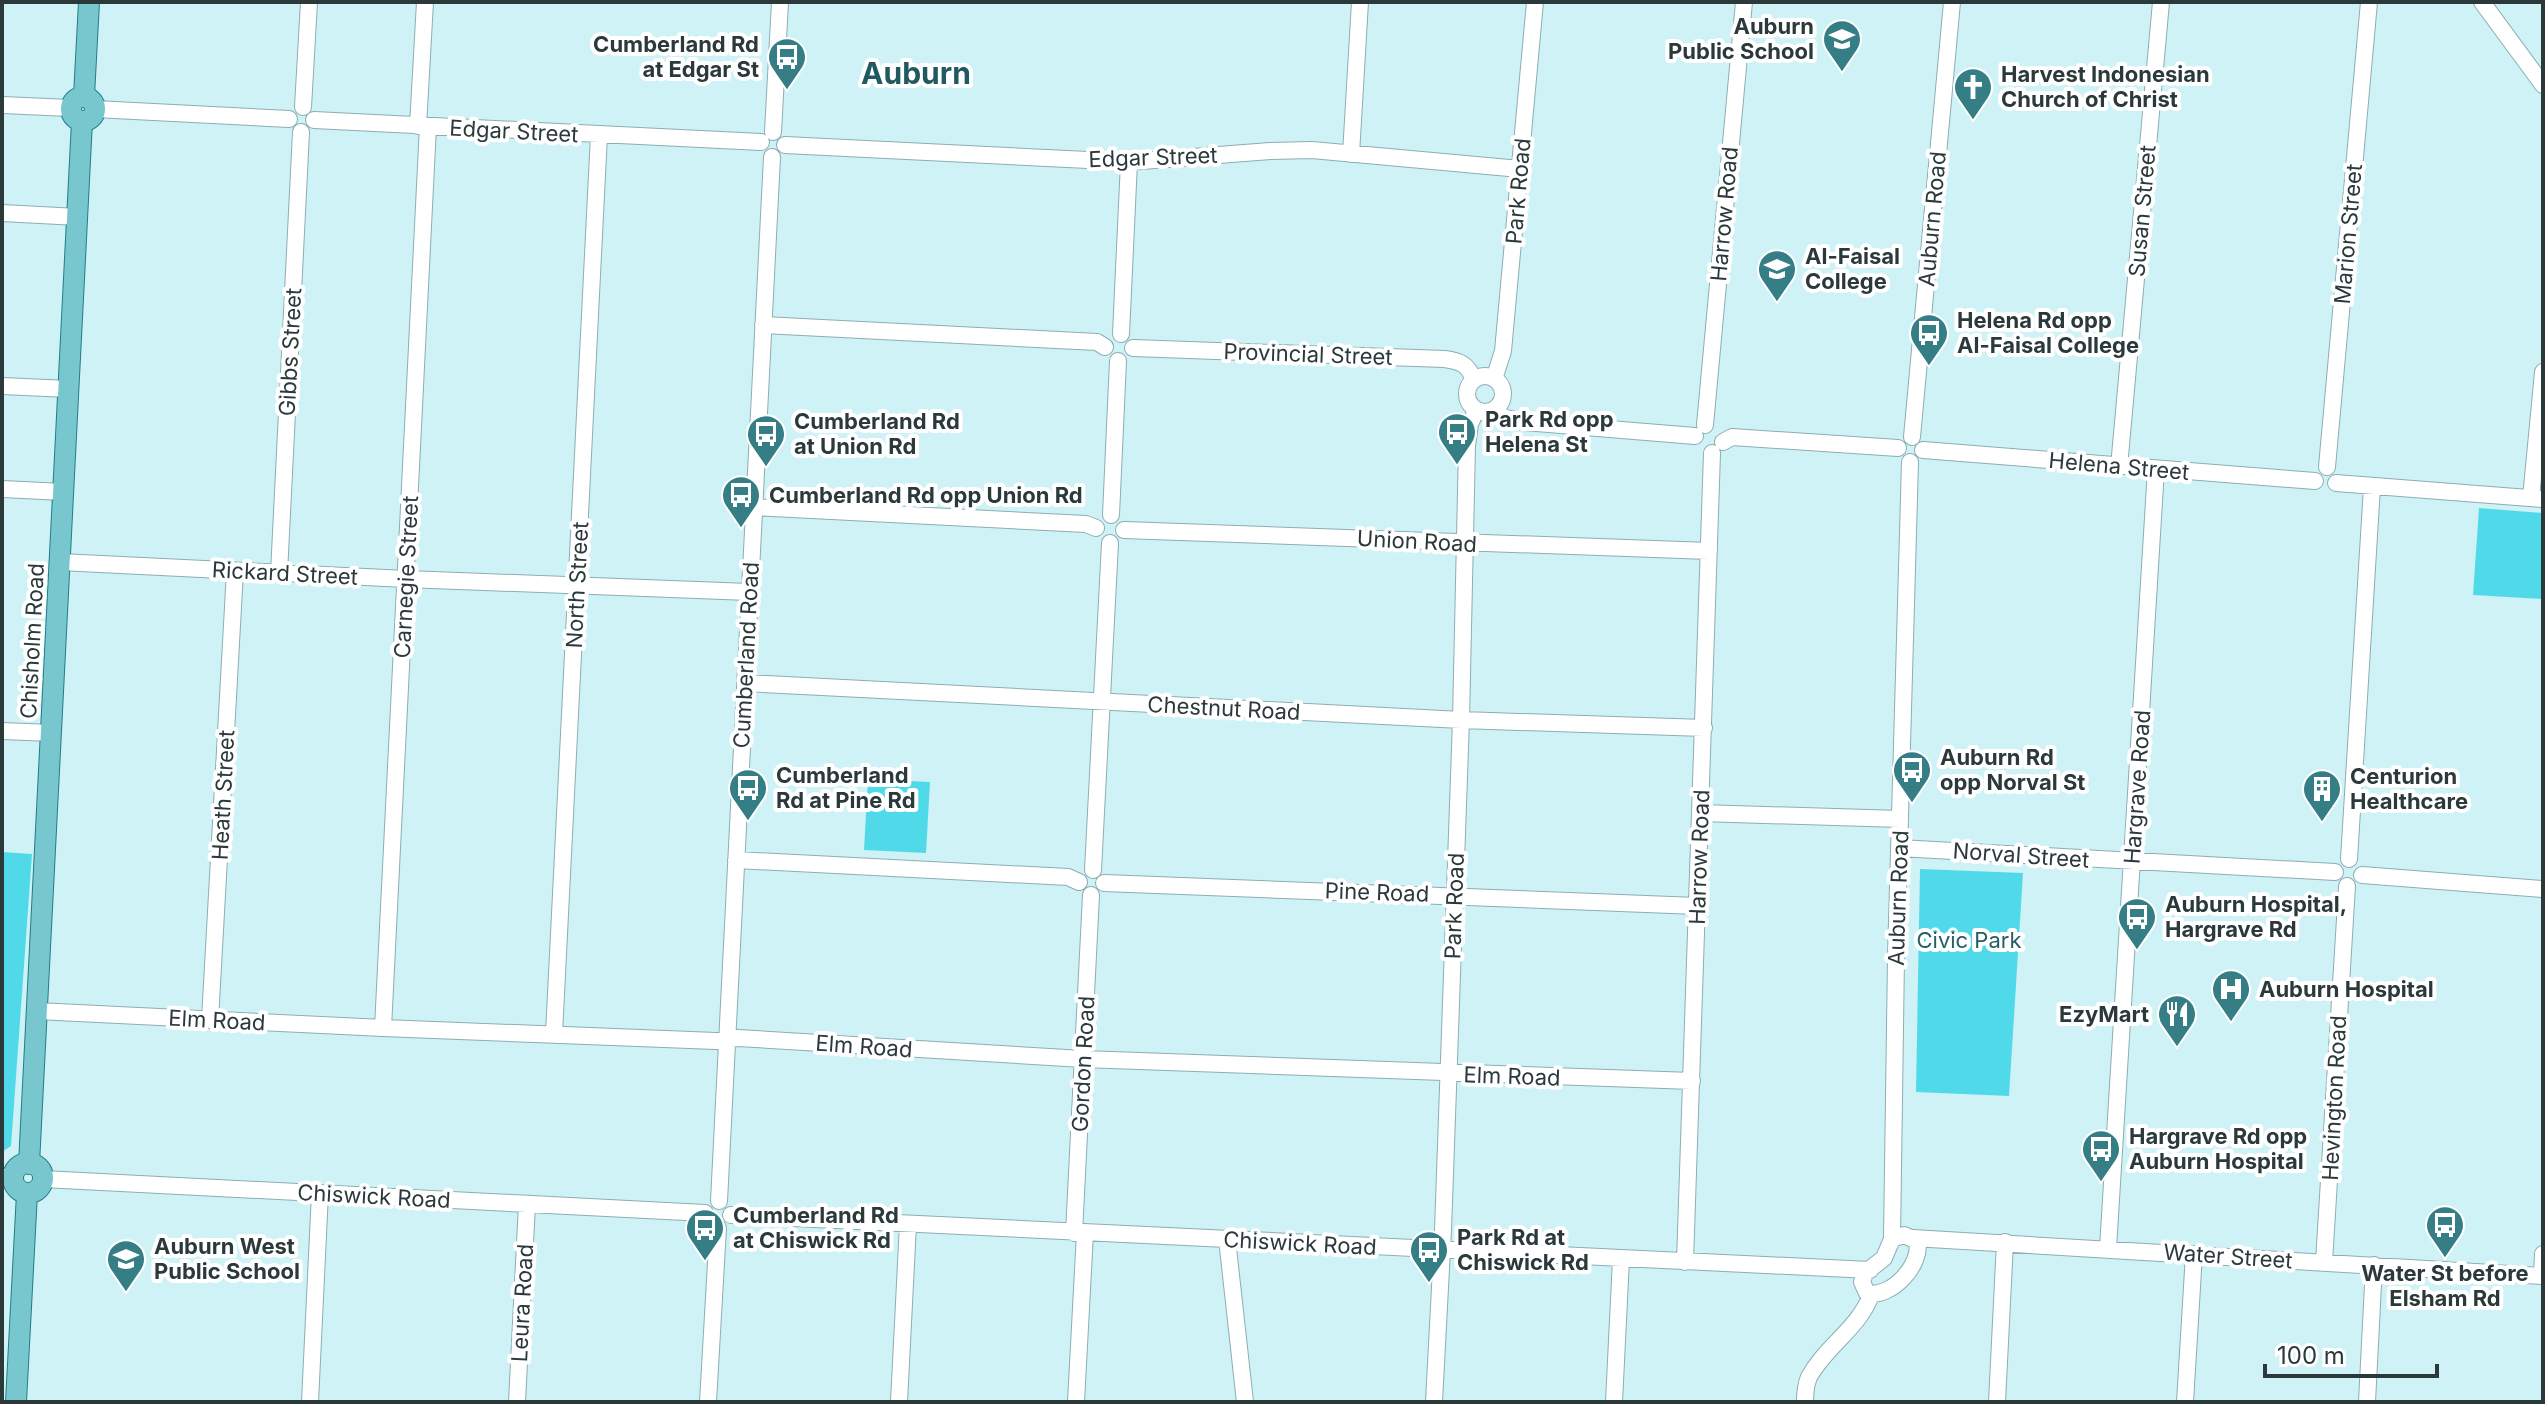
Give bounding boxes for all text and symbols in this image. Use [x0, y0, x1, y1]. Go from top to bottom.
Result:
place label: Auburn Public School [1668, 13, 1814, 64]
school or university icon: Auburn Public School [1821, 18, 1863, 73]
place label: Cumberland Rd at Edgar St [593, 31, 759, 82]
bus stop icon: Cumberland Rd at Edgar St [766, 36, 808, 91]
district label: Auburn [861, 55, 971, 91]
place label: Harvest Indonesian Church of Christ [2001, 61, 2210, 112]
church icon: Harvest Indonesian Church of Christ [1952, 66, 1994, 121]
street label: Edgar Street [449, 115, 579, 147]
street label: Park Road [1500, 137, 1536, 245]
street label: Edgar Street [1088, 142, 1218, 172]
street label: Susan Street [2123, 144, 2161, 278]
street label: Harrow Road [1705, 145, 1743, 283]
street label: Auburn Road [1913, 150, 1951, 288]
street label: Marion Street [2329, 163, 2367, 305]
place label: Al-Faisal College [1805, 243, 1900, 294]
school or university icon: Al-Faisal College [1756, 248, 1798, 303]
street label: Gibbs Street [274, 287, 306, 417]
place label: Helena Rd opp Al-Faisal College [1957, 307, 2139, 358]
bus stop icon: Helena Rd opp Al-Faisal College [1908, 312, 1950, 367]
street label: Provincial Street [1223, 338, 1393, 370]
place label: Park Rd opp Helena St [1485, 406, 1614, 457]
place label: Cumberland Rd at Union Rd [794, 408, 960, 459]
bus stop icon: Park Rd opp Helena St [1436, 411, 1478, 466]
bus stop icon: Cumberland Rd at Union Rd [745, 413, 787, 468]
street label: Helena Street [2048, 447, 2190, 485]
bus stop icon: Cumberland Rd opp Union Rd [720, 474, 762, 529]
place label: Cumberland Rd opp Union Rd [769, 482, 1083, 508]
street label: Carnegie Street [389, 495, 423, 659]
street label: North Street [561, 521, 593, 649]
street label: Union Road [1356, 525, 1478, 557]
street label: Rickard Street [211, 556, 359, 590]
street label: Cumberland Road [728, 561, 764, 749]
street label: Chisholm Road [15, 562, 49, 720]
street label: Chestnut Road [1147, 691, 1301, 725]
street label: Hargrave Road [2119, 709, 2155, 865]
street label: Heath Street [207, 729, 239, 861]
place label: Auburn Rd opp Norval St [1940, 744, 2085, 795]
bus stop icon: Auburn Rd opp Norval St [1891, 749, 1933, 804]
place label: Cumberland Rd at Pine Rd [776, 762, 916, 813]
place label: Centurion Healthcare [2350, 763, 2468, 814]
bus stop icon: Cumberland Rd at Pine Rd [727, 767, 769, 822]
building icon: Centurion Healthcare [2301, 768, 2343, 823]
street label: Harrow Road [1684, 789, 1714, 925]
street label: Auburn Road [1883, 830, 1913, 966]
street label: Norval Street [1952, 837, 2090, 873]
street label: Park Road [1439, 852, 1469, 960]
street label: Pine Road [1324, 877, 1430, 907]
place label: Auburn Hospital, Hargrave Rd [2165, 891, 2347, 942]
bus stop icon: Auburn Hospital, Hargrave Rd [2116, 896, 2158, 951]
park label: Civic Park [1917, 927, 2021, 953]
hospital icon: Auburn Hospital [2210, 968, 2252, 1023]
place label: Auburn Hospital [2259, 976, 2434, 1002]
restaurant icon: EzyMart [2156, 993, 2198, 1048]
street label: Gordon Road [1066, 995, 1100, 1133]
place label: EzyMart [2059, 1001, 2149, 1027]
street label: Elm Road [168, 1004, 266, 1036]
street label: Hevington Road [2317, 1015, 2351, 1181]
street label: Elm Road [815, 1030, 913, 1062]
street label: Elm Road [1463, 1061, 1561, 1091]
place label: Hargrave Rd opp Auburn Hospital [2129, 1123, 2307, 1174]
bus stop icon: Hargrave Rd opp Auburn Hospital [2080, 1128, 2122, 1183]
street label: Chiswick Road [297, 1179, 451, 1213]
place label: Cumberland Rd at Chiswick Rd [733, 1202, 899, 1253]
bus stop icon: Water St before Elsham Rd [2424, 1204, 2466, 1259]
bus stop icon: Cumberland Rd at Chiswick Rd [684, 1207, 726, 1262]
place label: Park Rd at Chiswick Rd [1457, 1224, 1589, 1275]
street label: Chiswick Road [1223, 1226, 1377, 1260]
bus stop icon: Park Rd at Chiswick Rd [1408, 1229, 1450, 1284]
place label: Auburn West Public School [154, 1233, 300, 1284]
school or university icon: Auburn West Public School [105, 1238, 147, 1293]
street label: Water Street [2163, 1239, 2293, 1273]
street label: Leura Road [506, 1243, 538, 1363]
place label: Water St before Elsham Rd [2361, 1260, 2529, 1311]
scale bar [2265, 1328, 2437, 1378]
text: 100 m [2277, 1341, 2345, 1370]

